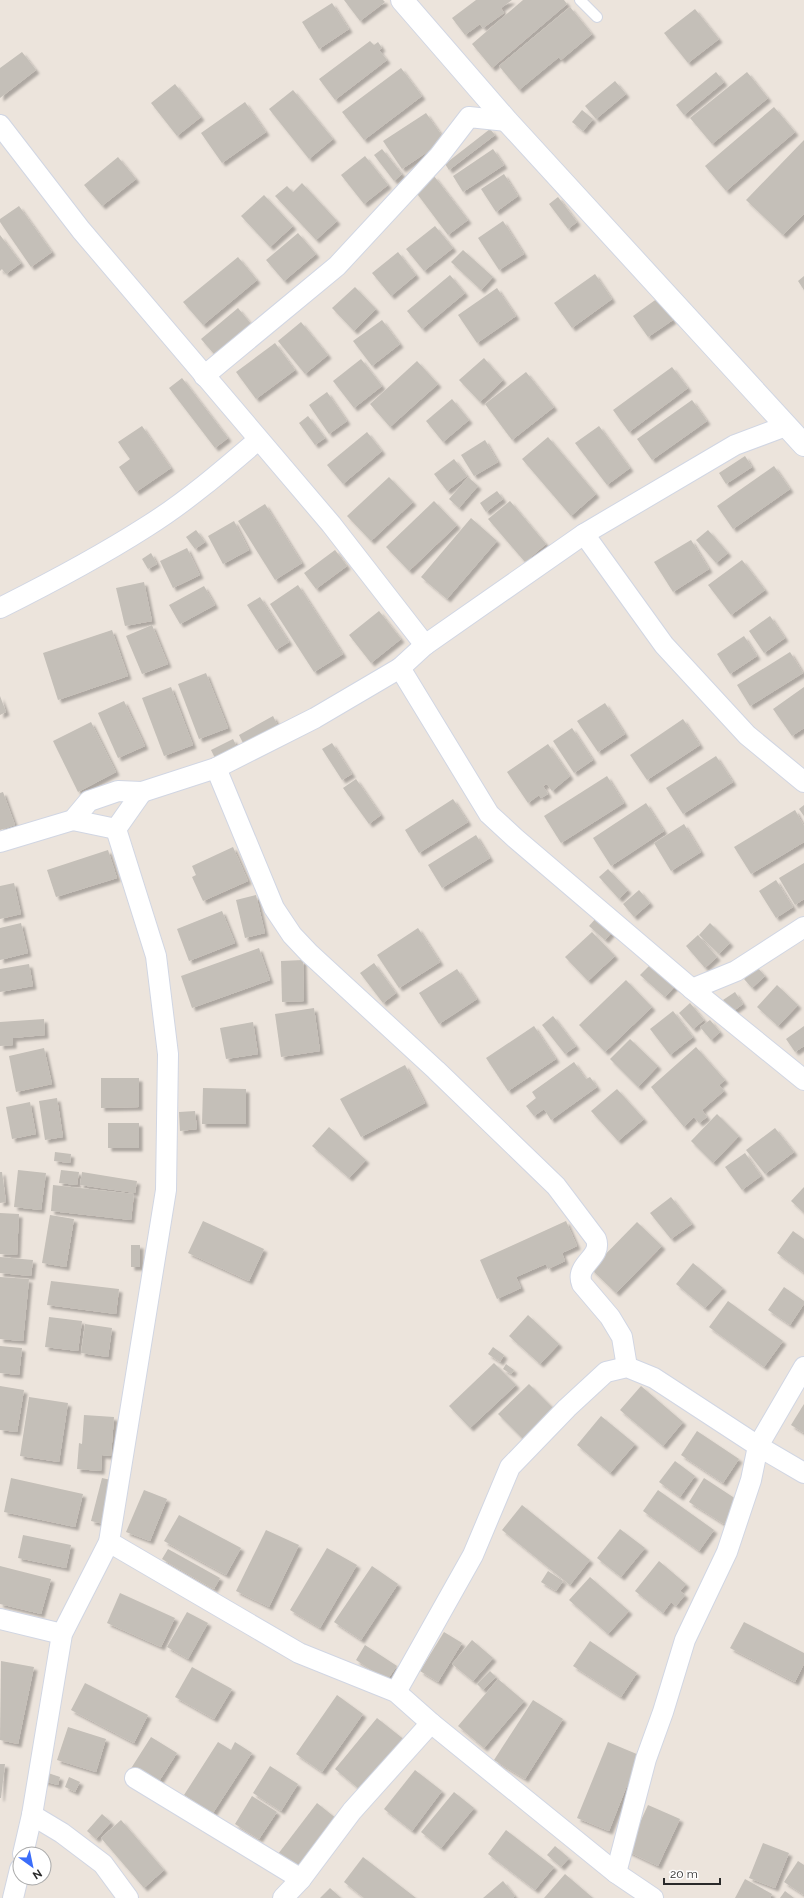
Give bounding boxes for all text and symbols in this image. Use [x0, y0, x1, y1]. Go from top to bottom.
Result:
north arrow [12, 1846, 52, 1886]
scale bar [664, 1860, 720, 1886]
text: N [30, 1866, 44, 1882]
text: 20 m [670, 1867, 698, 1881]

